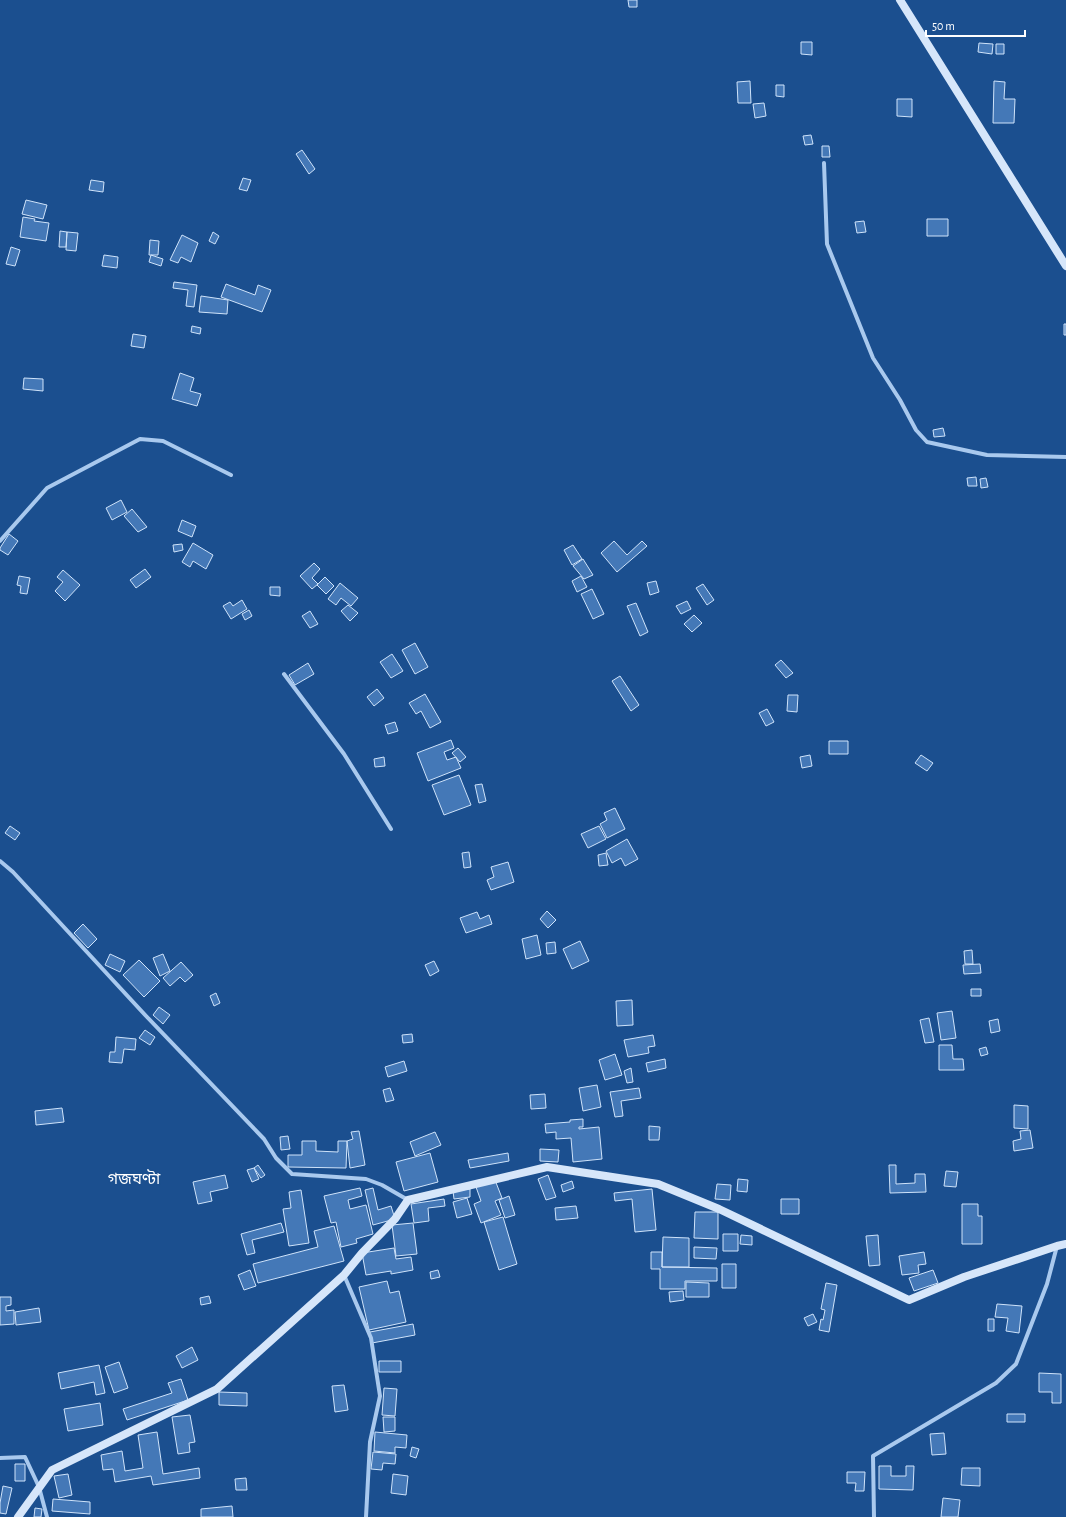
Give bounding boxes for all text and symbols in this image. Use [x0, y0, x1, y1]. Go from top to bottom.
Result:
scale bar [926, 12, 1025, 38]
text: 50 m [932, 20, 955, 32]
district label: গজঘণ্টা [108, 1169, 161, 1187]

